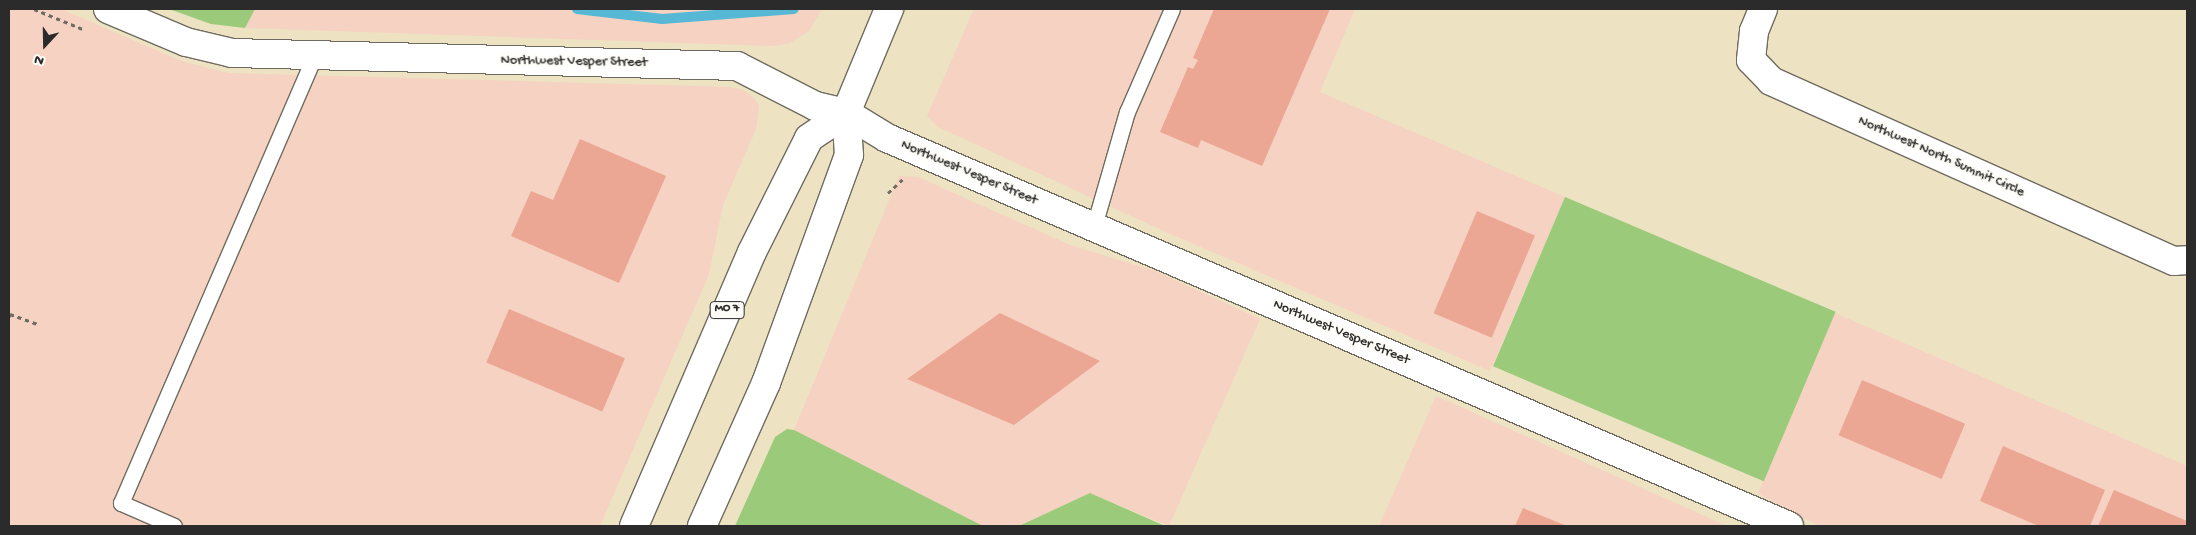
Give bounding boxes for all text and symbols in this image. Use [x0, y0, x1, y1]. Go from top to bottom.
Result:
north arrow [20, 20, 70, 70]
text: N [32, 50, 47, 69]
street label: Northwest Vesper Street [500, 52, 648, 72]
street label: Northwest North Summit Circle [1855, 113, 2027, 201]
street label: Northwest Vesper Street [898, 137, 1040, 209]
street label: Northwest Vesper Street [1270, 297, 1412, 369]
road number: MO 7 [710, 300, 744, 320]

